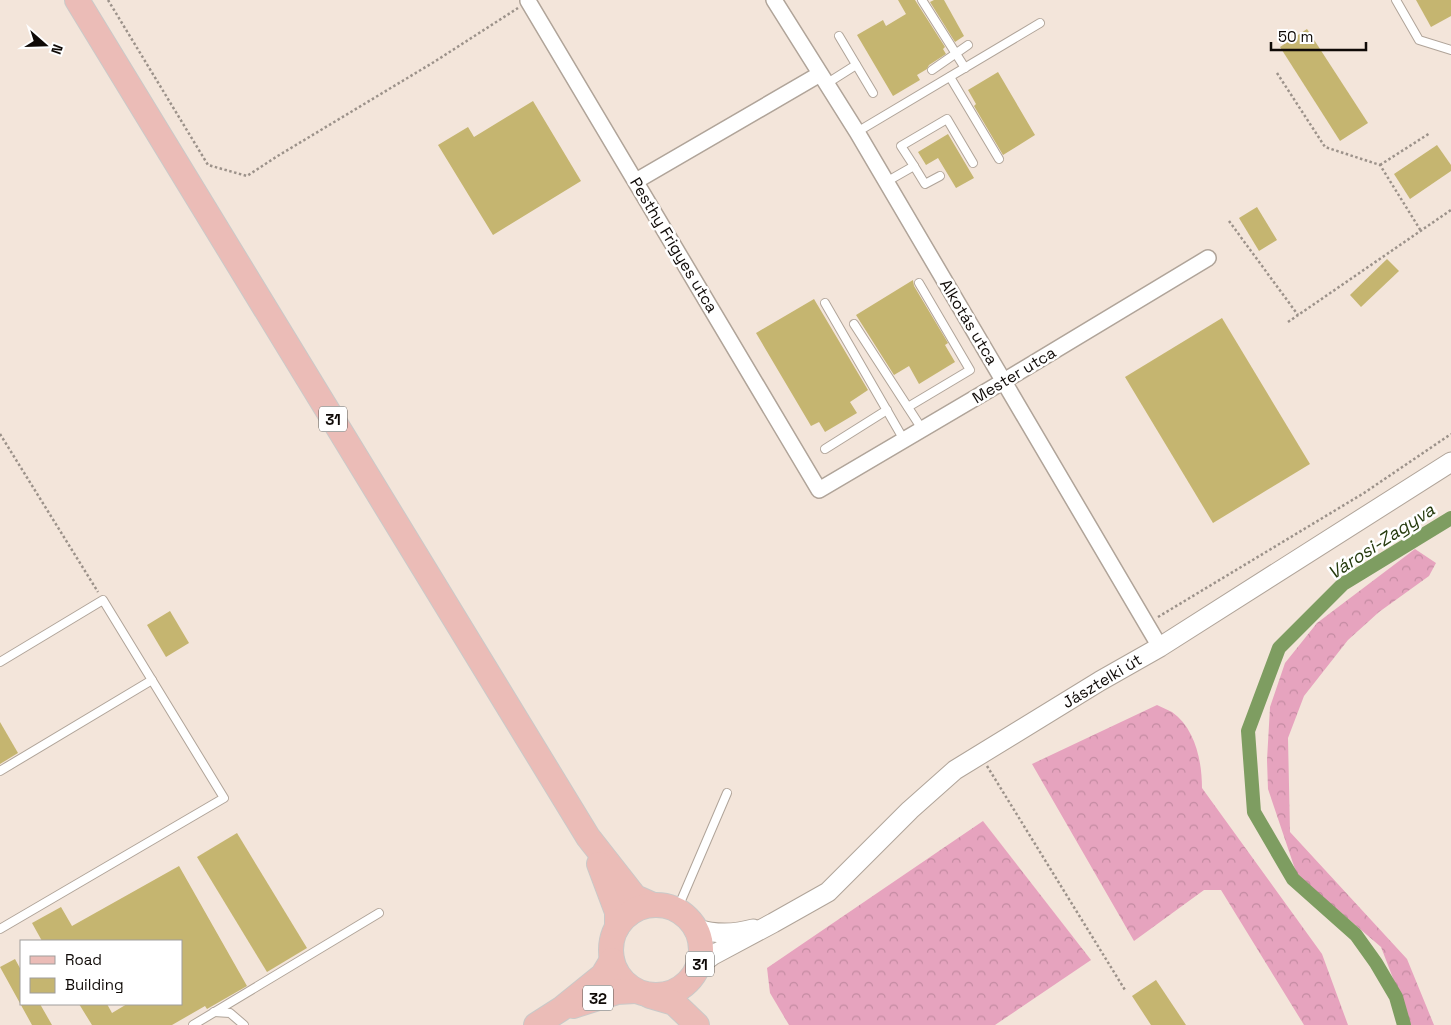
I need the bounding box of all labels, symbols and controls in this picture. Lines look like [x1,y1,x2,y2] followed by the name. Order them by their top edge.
[20,20,70,70] north arrow
[1271,20,1366,52] scale bar
[1278,27,1313,46] text: 50 m
[47,42,67,57] text: N
[625,173,723,317] street label: Pesthy Frigyes utca
[935,275,1003,369] street label: Alkotás utca
[968,342,1060,408] street label: Mester utca
[319,406,347,432] road number: 31
[1323,498,1439,584] water label: Városi-Zagyva
[1058,649,1146,713] street label: Jásztelki út
[20,940,182,1005] legend
[65,950,102,969] text: Road
[686,952,714,976] road number: 31
[65,975,124,994] text: Building
[583,986,613,1010] road number: 32

